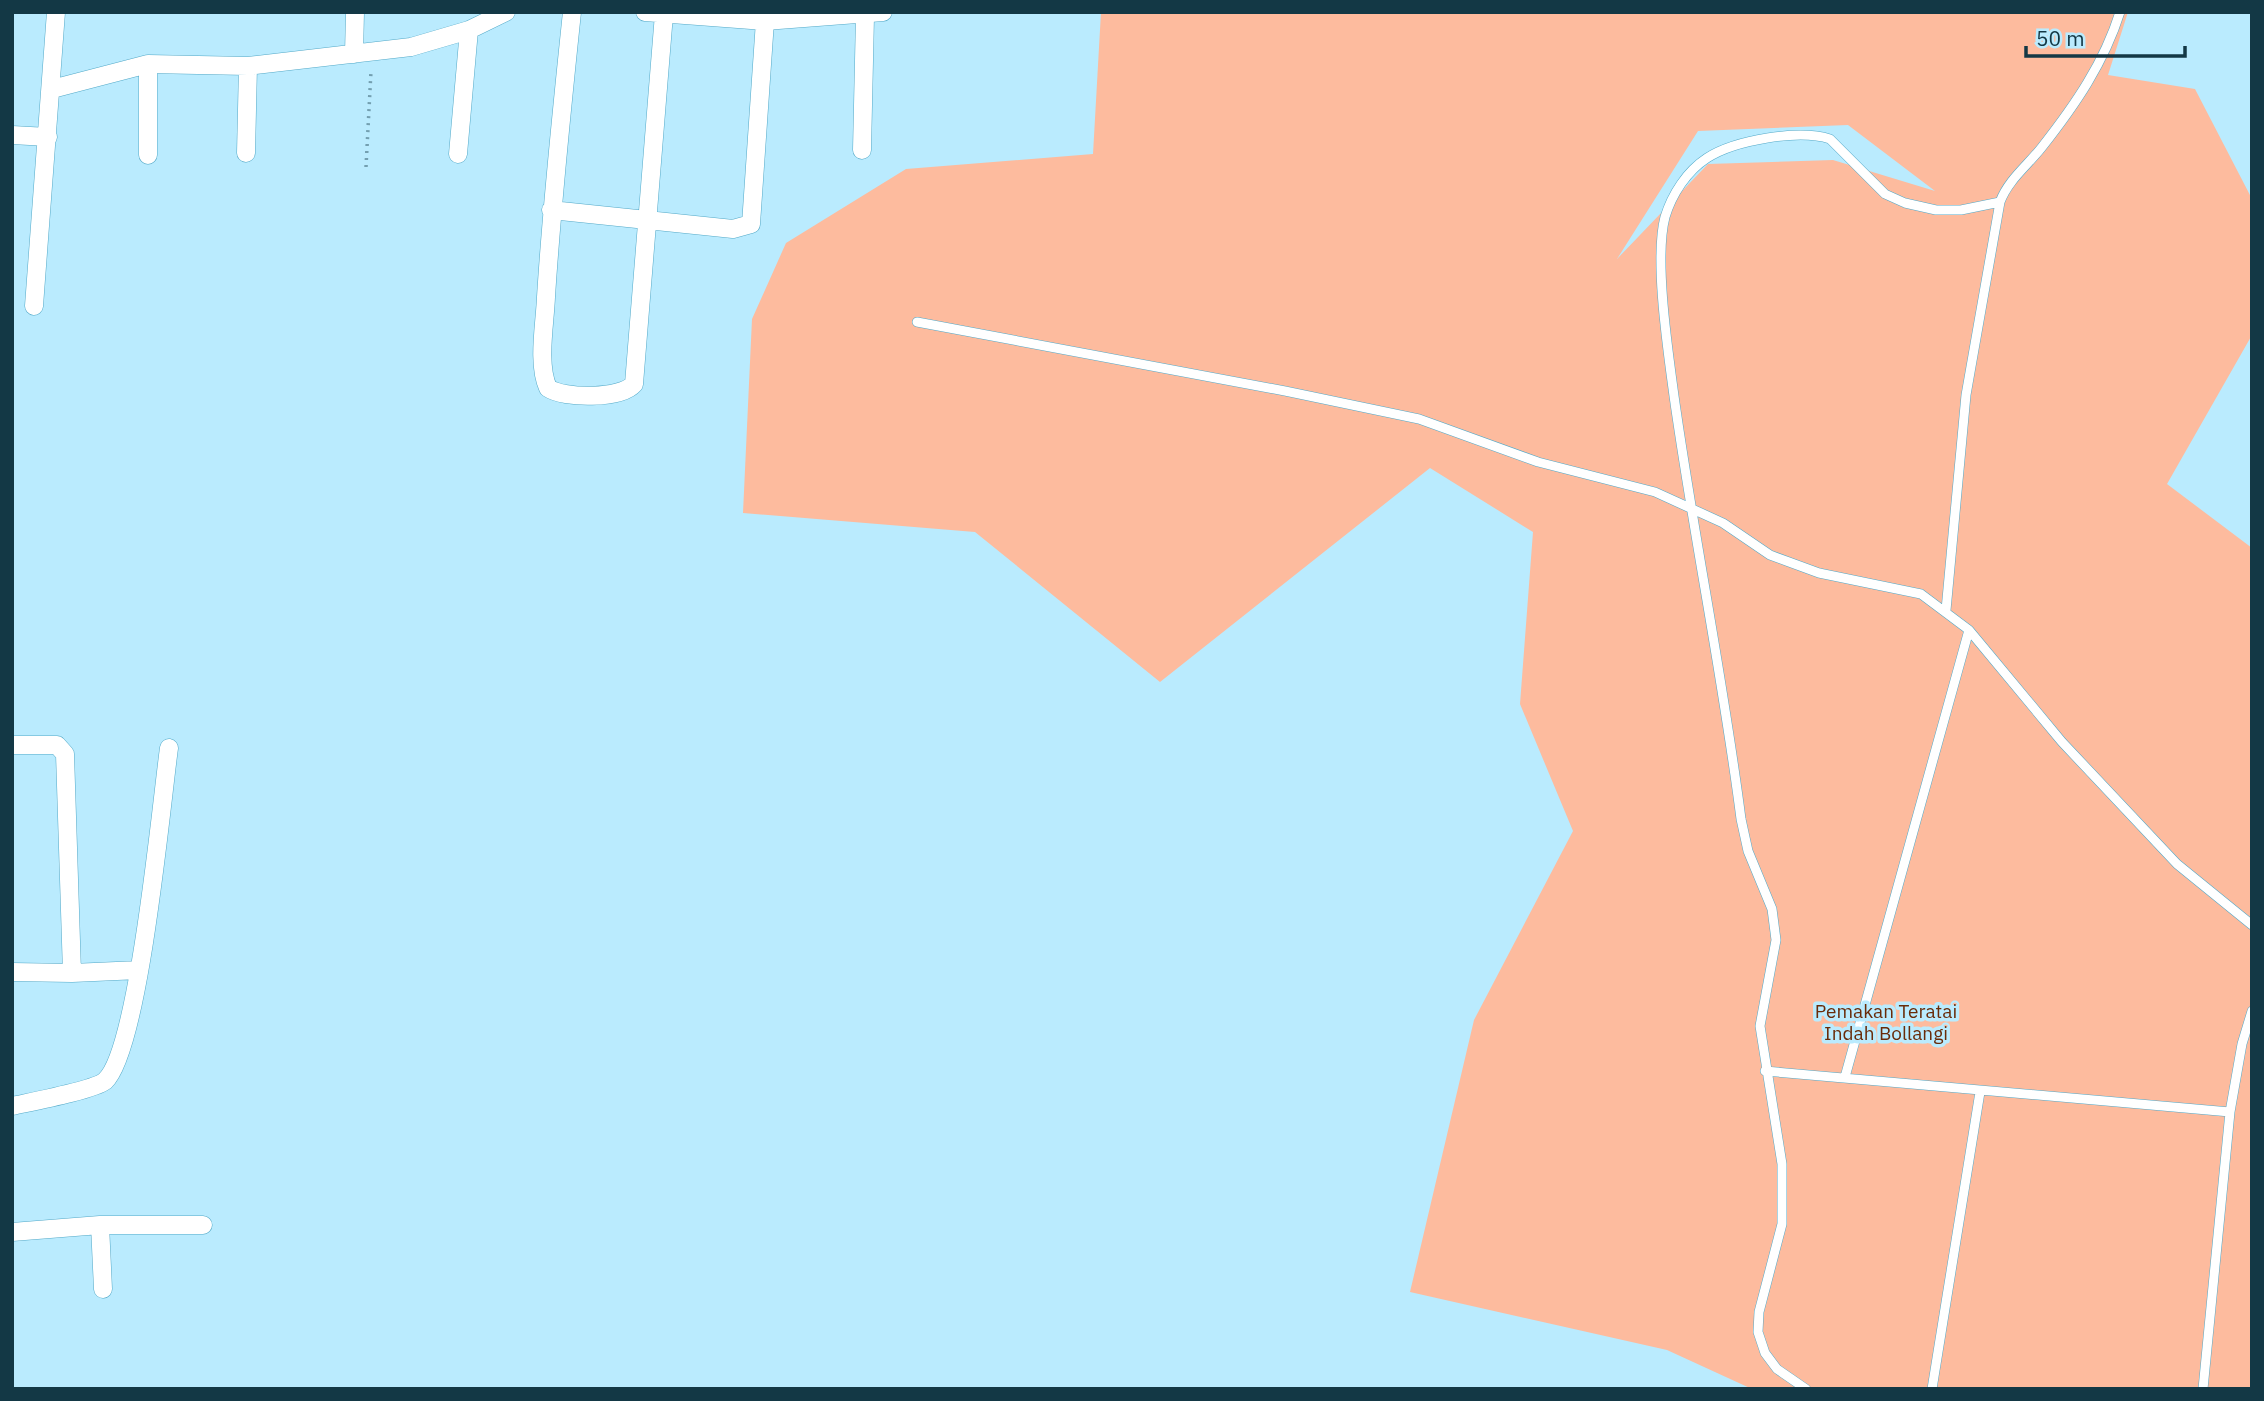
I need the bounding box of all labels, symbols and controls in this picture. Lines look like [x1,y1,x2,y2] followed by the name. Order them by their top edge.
[2026,14,2185,58] scale bar
[2036,24,2085,52] text: 50 m
[1815,999,1957,1045] park label: Pemakan Teratai Indah Bollangi

